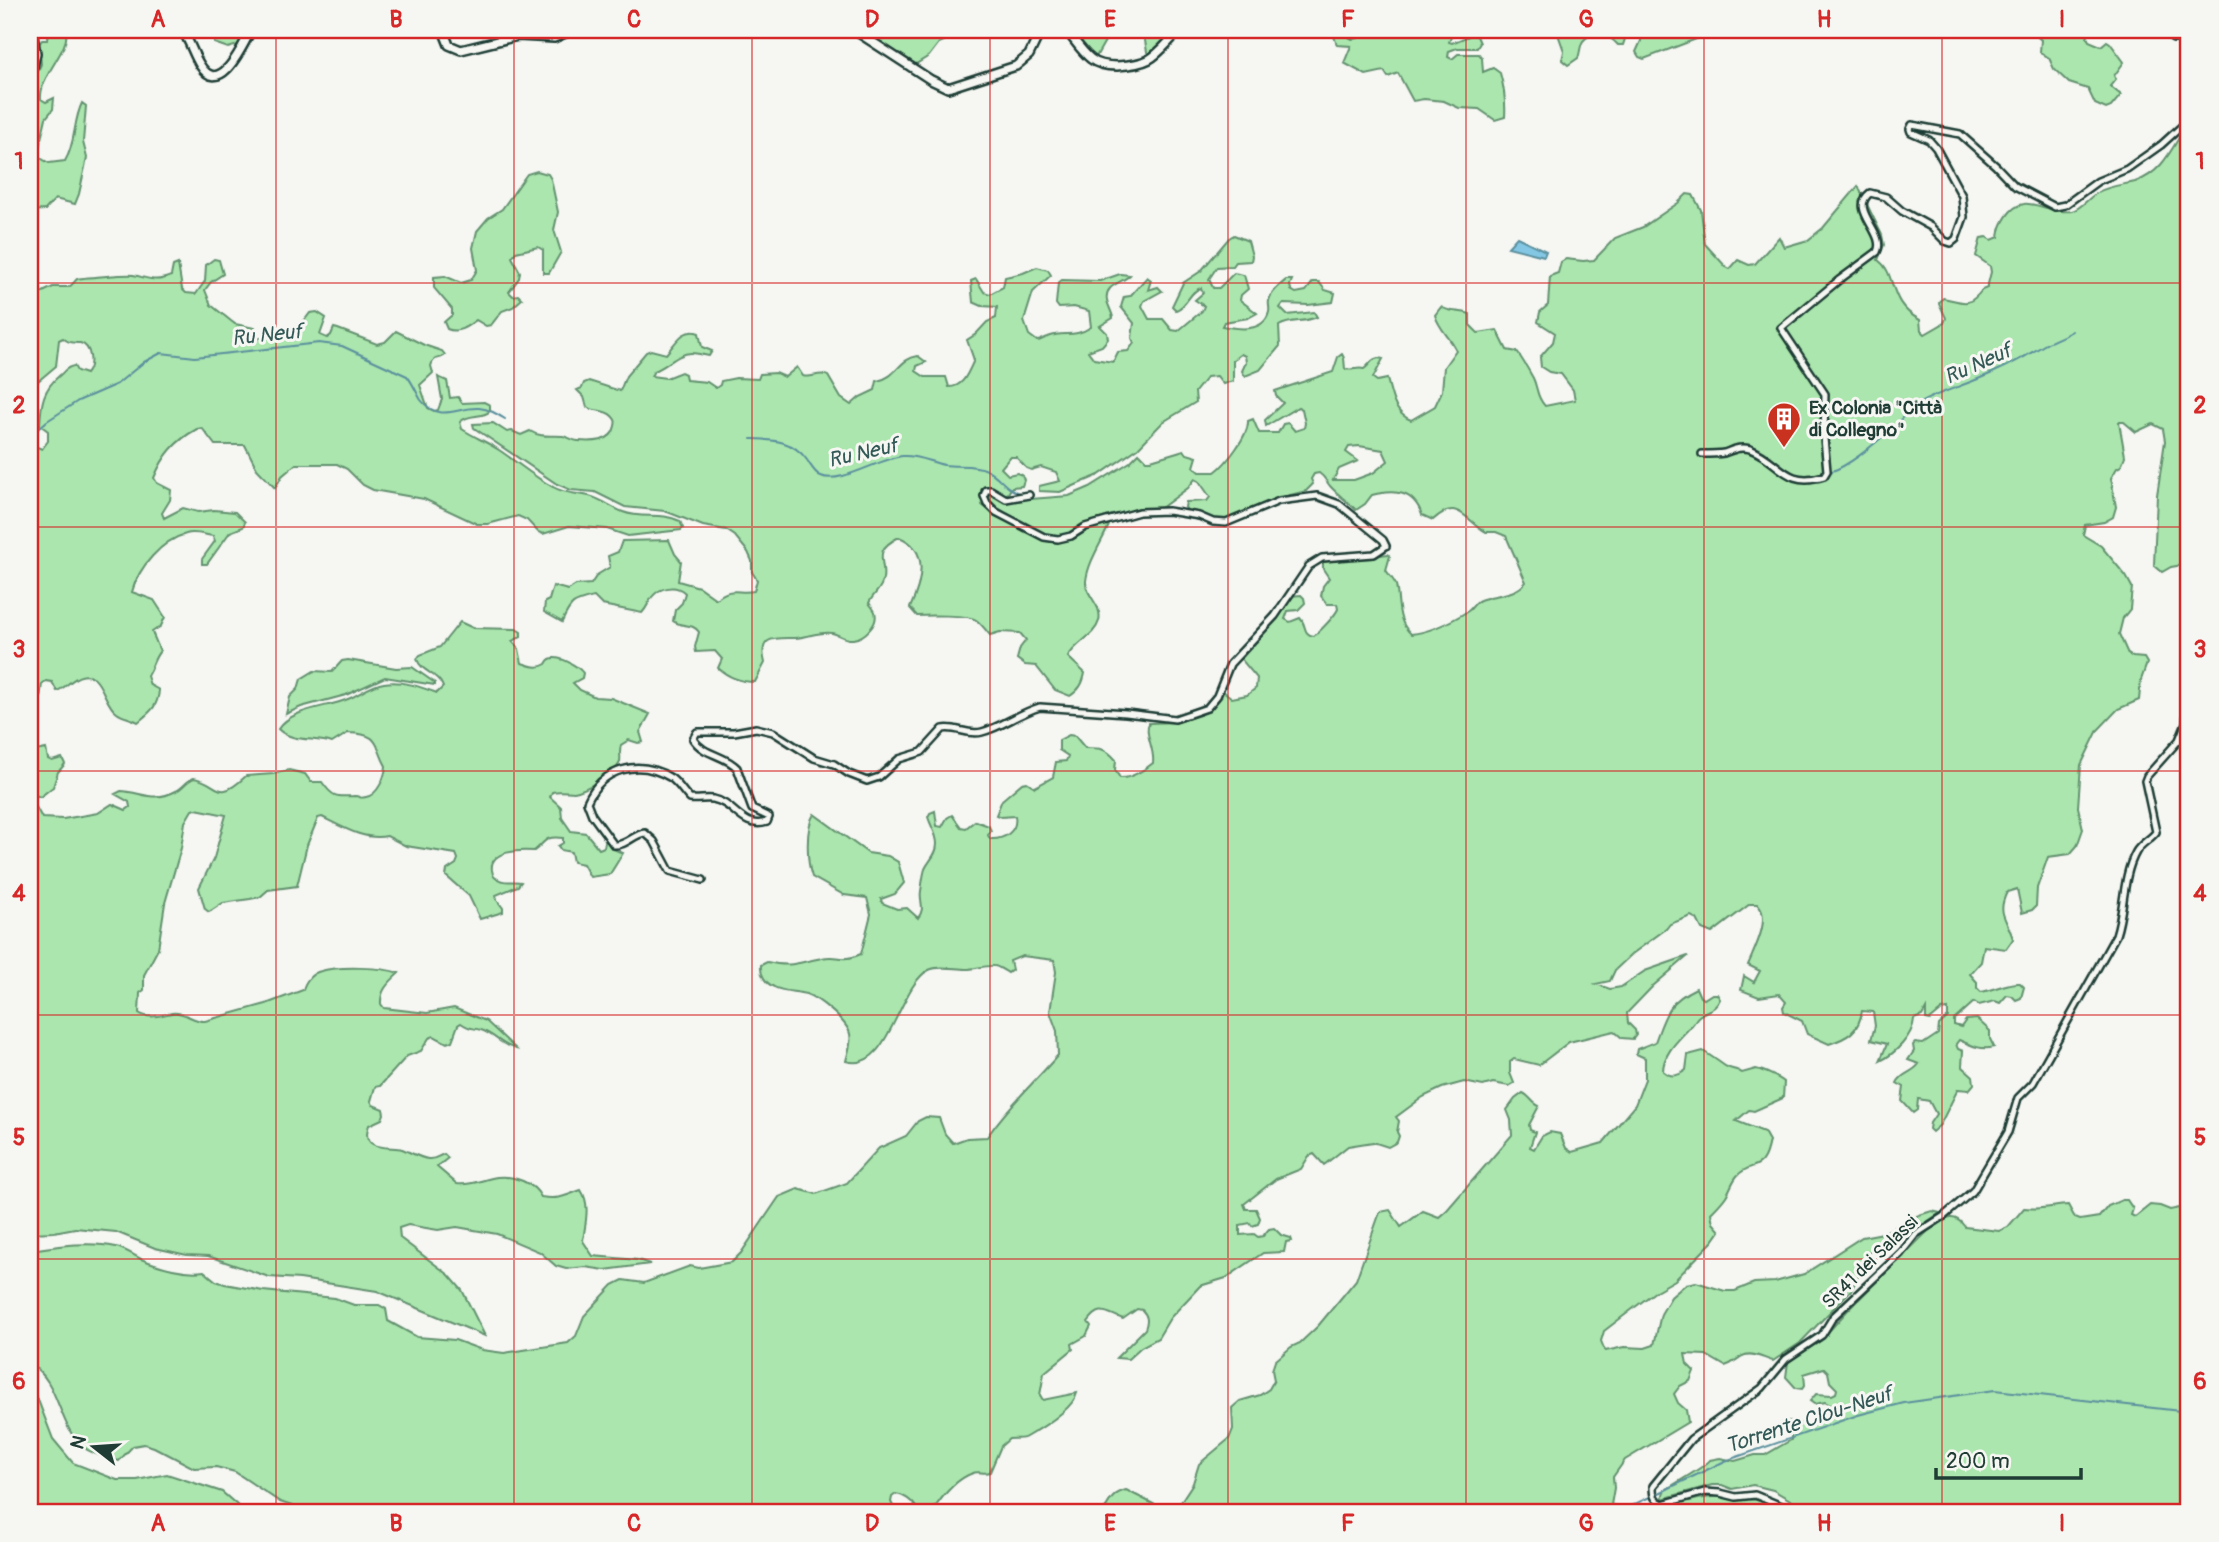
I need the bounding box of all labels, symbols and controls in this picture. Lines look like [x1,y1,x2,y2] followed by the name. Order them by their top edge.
[151,5,166,34] text: A
[389,5,403,34] text: B
[627,5,641,34] text: C
[865,5,879,34] text: D
[1104,5,1116,34] text: E
[1341,5,1355,34] text: F
[1578,5,1594,34] text: G
[1817,5,1831,34] text: H
[2059,5,2065,34] text: I
[15,147,24,176] text: 1
[2196,147,2205,176] text: 1
[230,318,307,352] water label: Ru Neuf
[1940,336,2019,391] water label: Ru Neuf
[13,391,26,420] text: 2
[2194,391,2207,420] text: 2
[1809,396,1942,442] place label: Ex Colonia "Città di Collegno"
[1765,400,1803,449] building icon: Ex Colonia "Città di Collegno"
[825,431,904,474] water label: Ru Neuf
[13,635,25,664] text: 3
[2194,635,2206,664] text: 3
[12,879,26,908] text: 4
[2193,879,2207,908] text: 4
[13,1123,25,1152] text: 5
[2194,1123,2206,1152] text: 5
[1817,1210,1923,1314] street label: SR41 dei Salassi
[12,1367,26,1396] text: 6
[2193,1367,2207,1396] text: 6
[1722,1379,1899,1460] water label: Torrente Clou-Neuf
[60,1412,130,1482] north arrow
[65,1433,92,1452] text: N
[1936,1437,2081,1481] scale bar
[1946,1448,2010,1475] text: 200 m
[151,1509,166,1538] text: A
[389,1509,403,1538] text: B
[627,1509,641,1538] text: C
[865,1509,879,1538] text: D
[1104,1509,1116,1538] text: E
[1341,1509,1355,1538] text: F
[1578,1509,1594,1538] text: G
[1817,1509,1831,1538] text: H
[2059,1509,2065,1538] text: I

